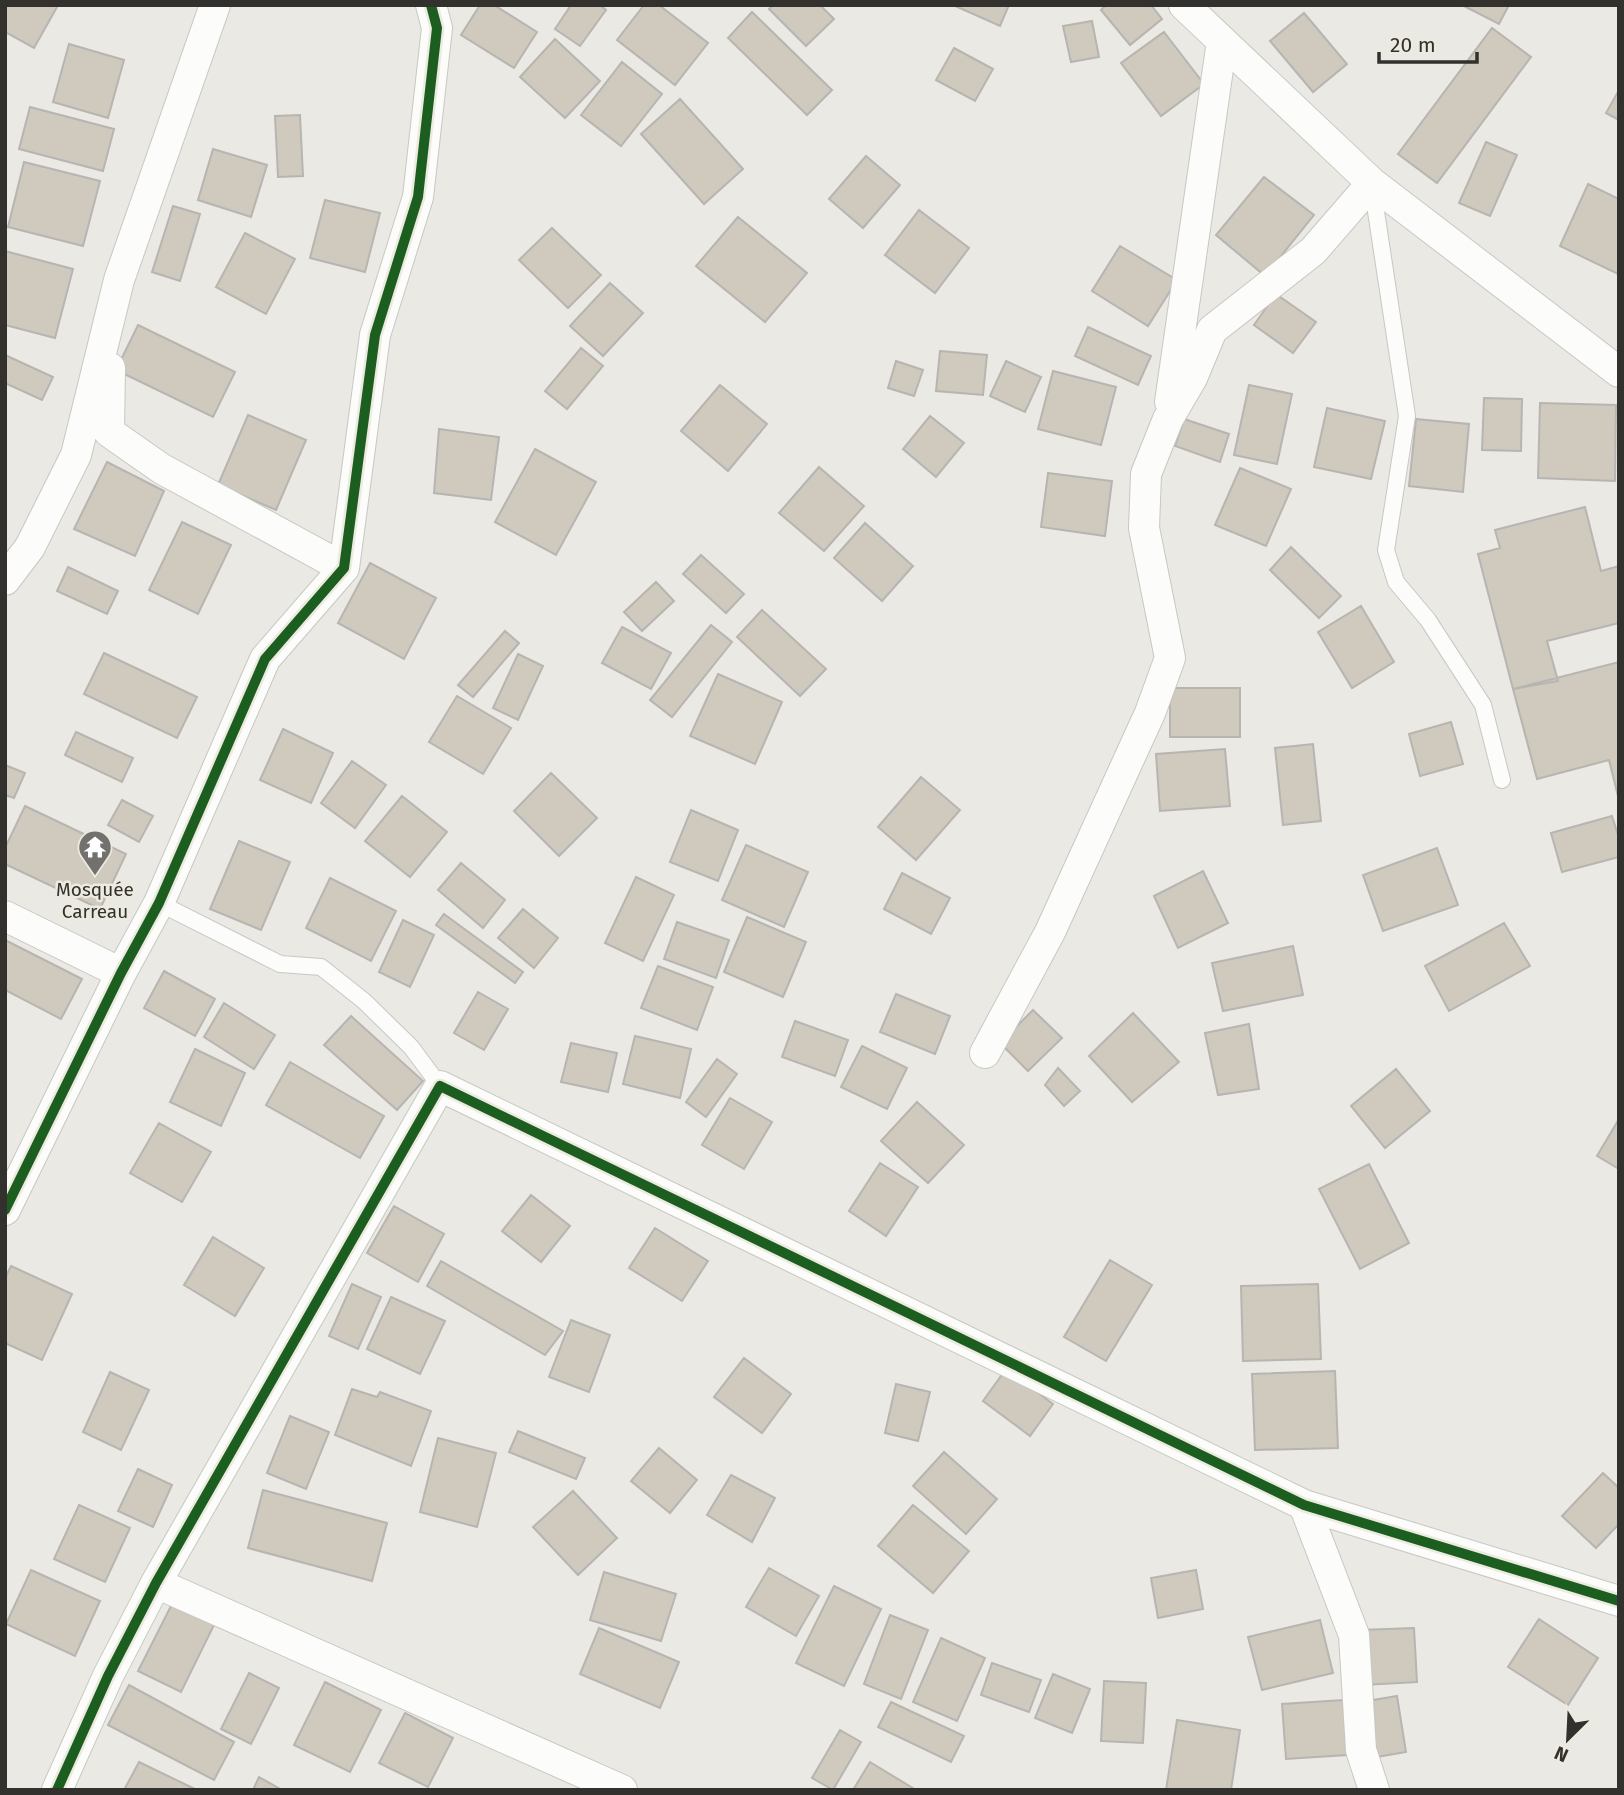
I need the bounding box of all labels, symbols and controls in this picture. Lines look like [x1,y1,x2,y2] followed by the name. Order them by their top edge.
[1379,21,1477,65] scale bar
[1390,32,1436,58] text: 20 m
[76,828,114,877] temple icon: Mosquée Carreau
[56,878,134,923] place label: Mosquée Carreau
[1533,1704,1603,1774] north arrow
[1551,1741,1572,1767] text: N

